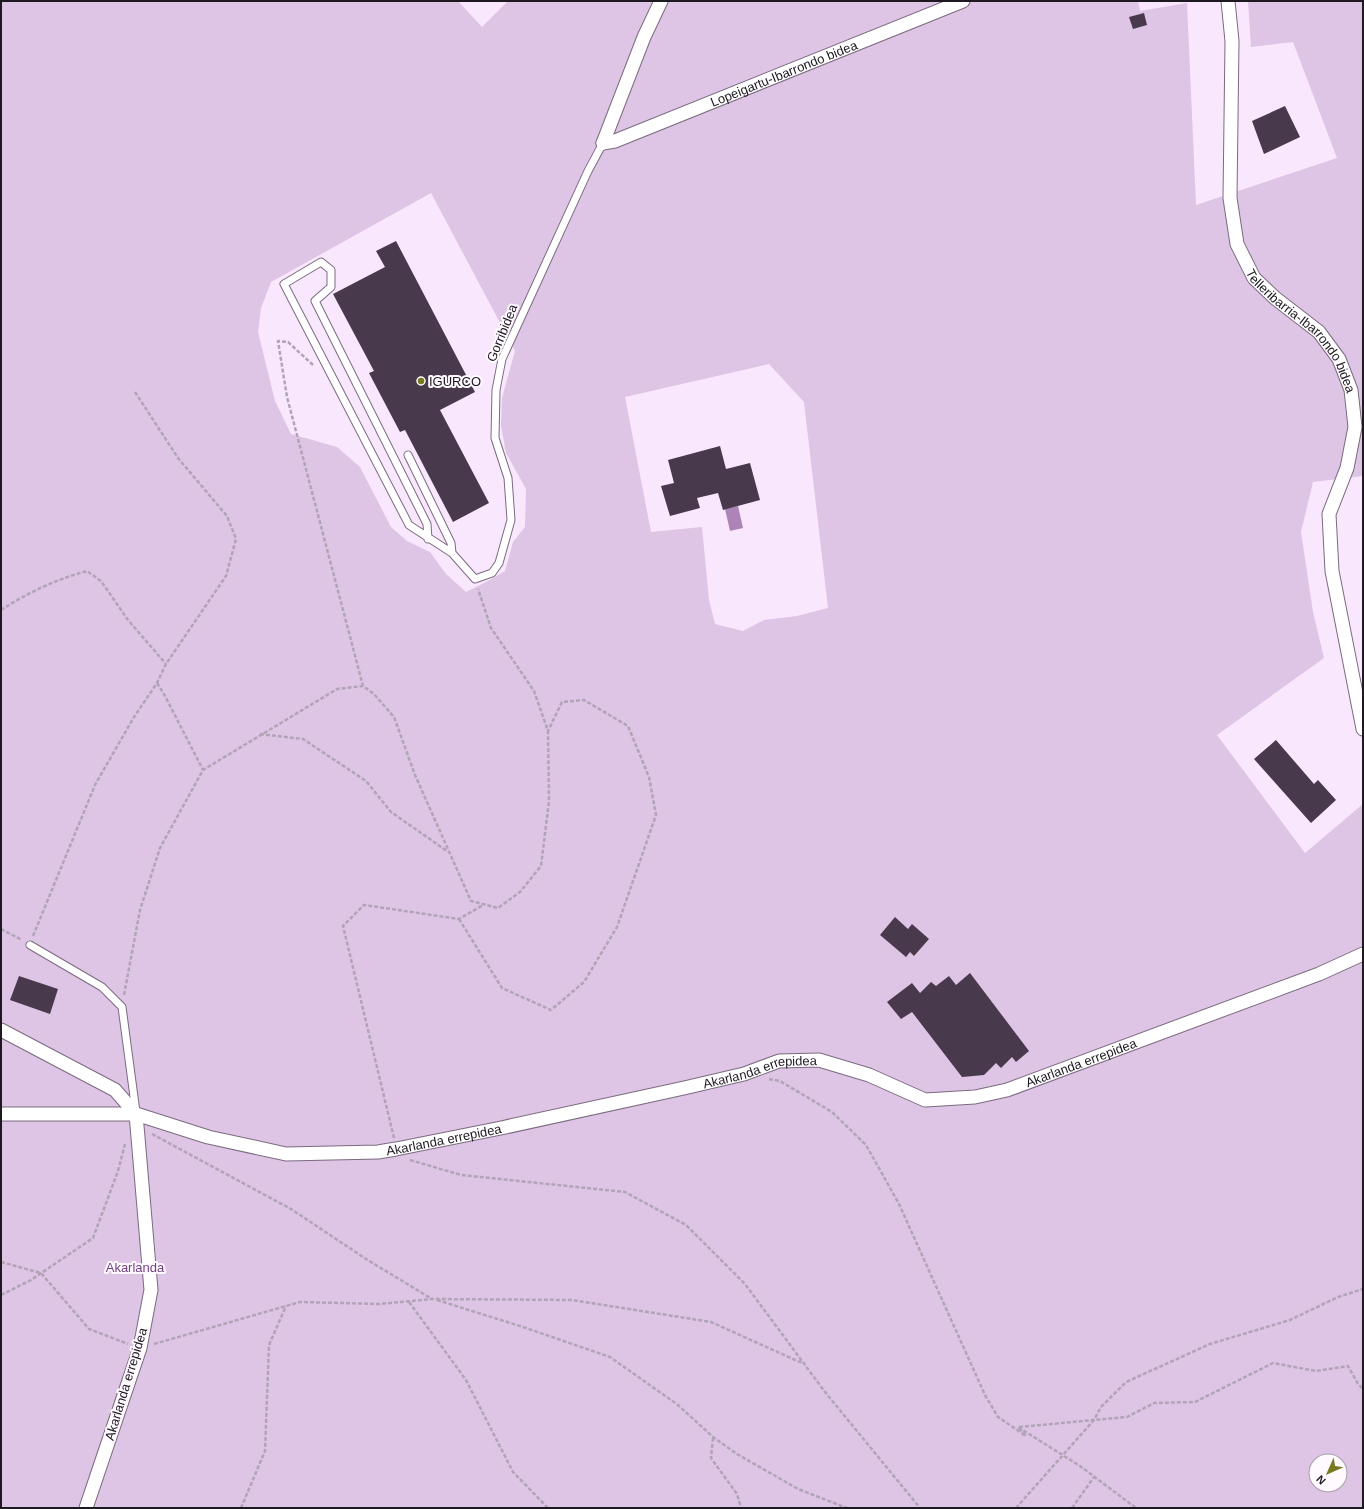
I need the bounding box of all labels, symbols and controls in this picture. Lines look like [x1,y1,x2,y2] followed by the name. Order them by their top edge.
[708,37,860,109] street label: Lopeigartu-Ibarrondo bidea
[1243,266,1359,395] street label: Telleribarria-Ibarrondo bidea
[484,301,521,364] street label: Gorribidea
[429,374,481,389] place label: IGURCO
[416,376,426,386] marker: IGURCO
[1023,1035,1139,1090] street label: Akarlanda errepidea
[701,1053,818,1091] street label: Akarlanda errepidea
[385,1120,503,1158] street label: Akarlanda errepidea
[106,1260,165,1275] park label: Akarlanda
[102,1325,151,1442] street label: Akarlanda errepidea
[1308,1453,1348,1493] north arrow
[1314,1473,1328,1487] text: N

